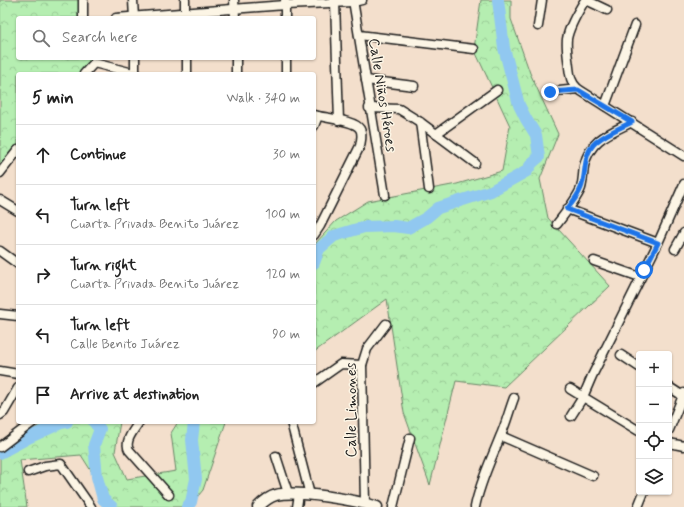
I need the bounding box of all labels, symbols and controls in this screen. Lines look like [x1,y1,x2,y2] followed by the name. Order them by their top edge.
[16,16,316,60] search box
[30,27,52,49] icon: search
[62,28,138,48] text: Search here
[363,37,401,154] street label: Calle Niños Héroes
[541,83,559,101] route end
[32,87,74,109] text: 5 min
[226,90,300,107] text: Walk · 340 m
[32,144,54,166] icon: ahead
[70,145,126,165] text: Continue
[273,146,300,163] text: 30 m
[70,196,130,216] text: Turn left
[32,204,54,226] icon: left
[265,206,300,223] text: 100 m
[70,216,239,233] text: Cuarta Privada Benito Juárez
[70,256,137,276] text: Turn right
[635,261,653,279] route start
[32,264,54,286] icon: right
[266,266,300,283] text: 120 m
[70,276,239,293] text: Cuarta Privada Benito Juárez
[70,316,130,336] text: Turn left
[32,324,54,346] icon: left
[272,326,300,343] text: 90 m
[70,336,180,353] text: Calle Benito Juárez
[636,351,672,495] map controls
[636,351,672,387] button: +
[342,362,362,457] street label: Calle Limones
[32,384,54,406] icon: arrive
[70,385,199,405] text: Arrive at destination
[636,387,672,423] button: −
[636,423,672,459] button: locate
[636,459,672,495] button: layers

